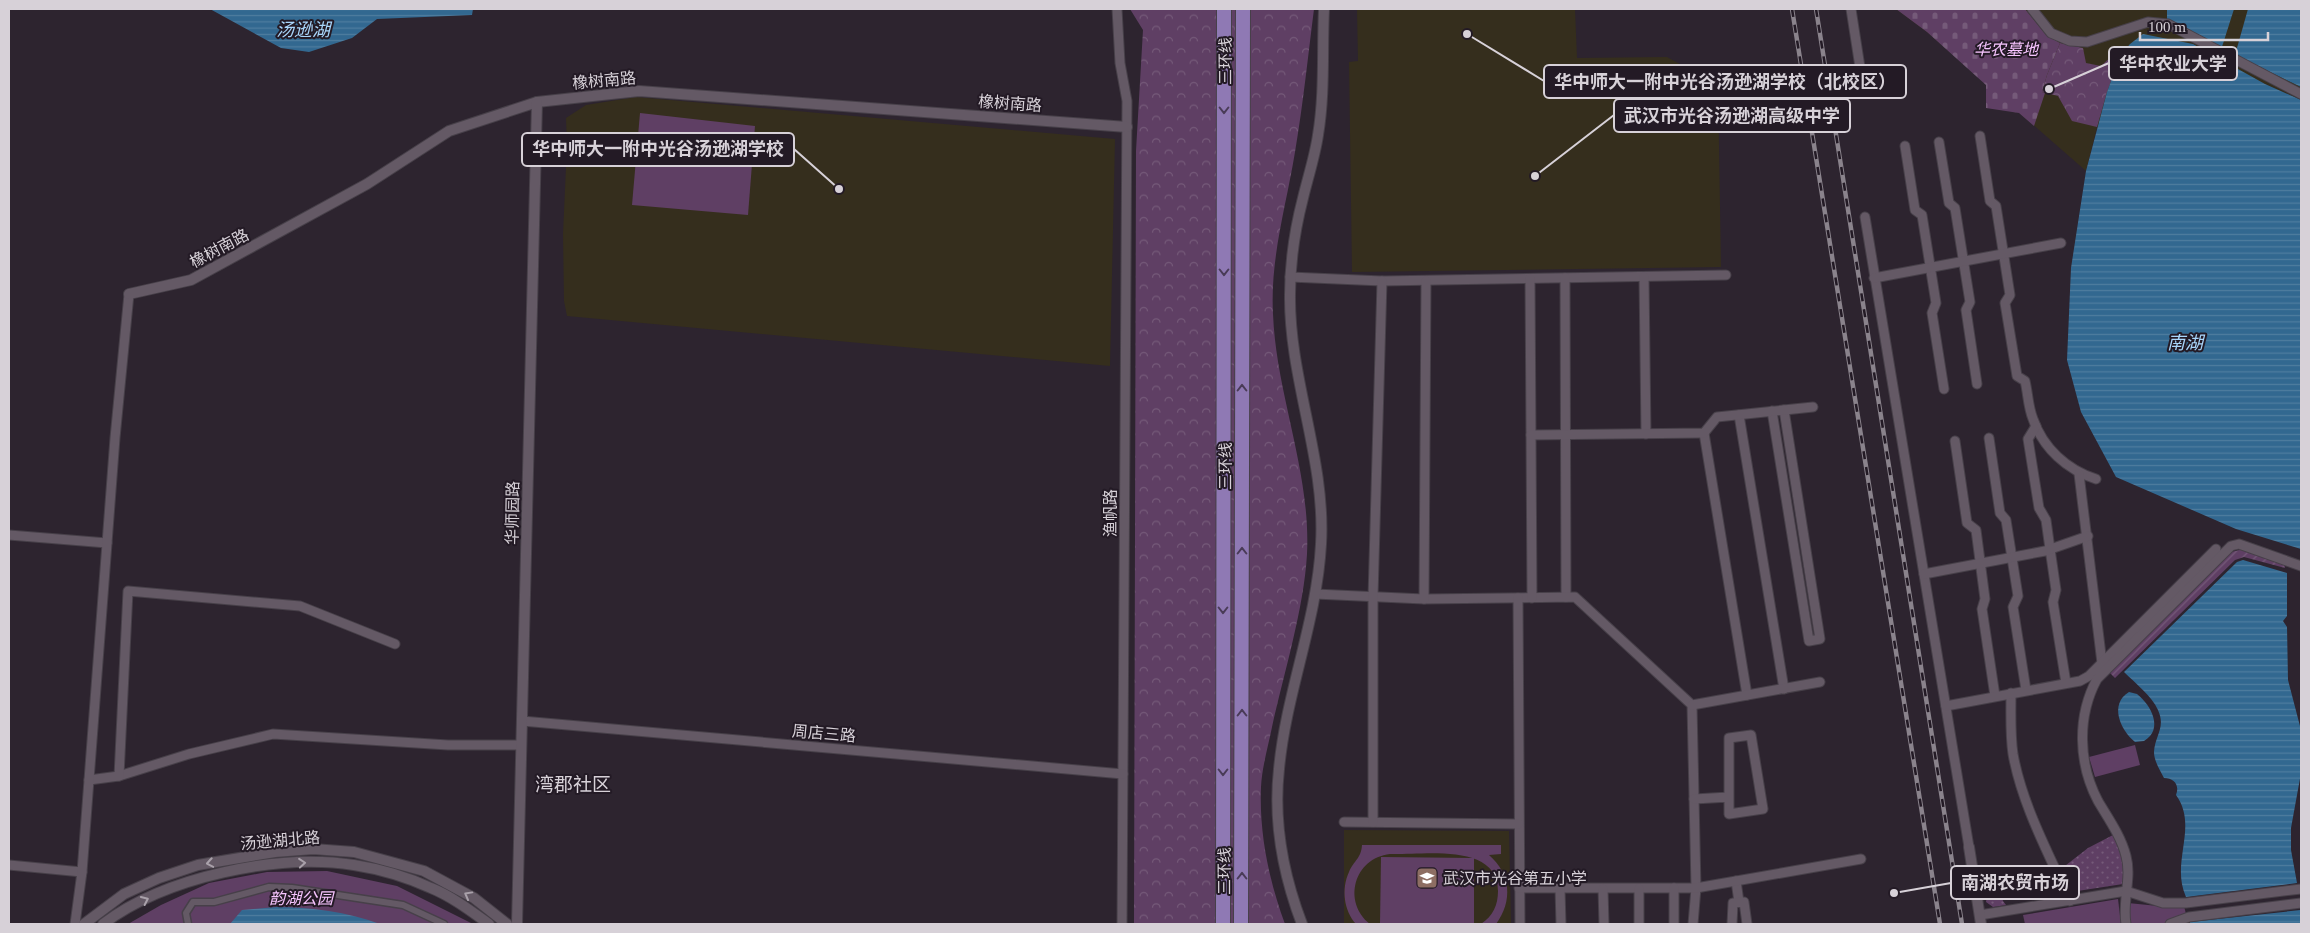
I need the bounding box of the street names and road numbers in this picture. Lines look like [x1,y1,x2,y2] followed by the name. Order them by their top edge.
[1217,37,1234,85] street label: 三环线
[571,69,637,92] street label: 橡树南路
[977,93,1042,114] street label: 橡树南路
[187,226,251,271] street label: 橡树南路
[1217,442,1234,490] street label: 三环线
[503,481,522,545] street label: 华师园路
[1102,489,1119,537] street label: 渔帆路
[791,722,857,745] street label: 周店三路
[239,829,321,852] street label: 汤逊湖北路
[1216,847,1233,895] street label: 三环线

